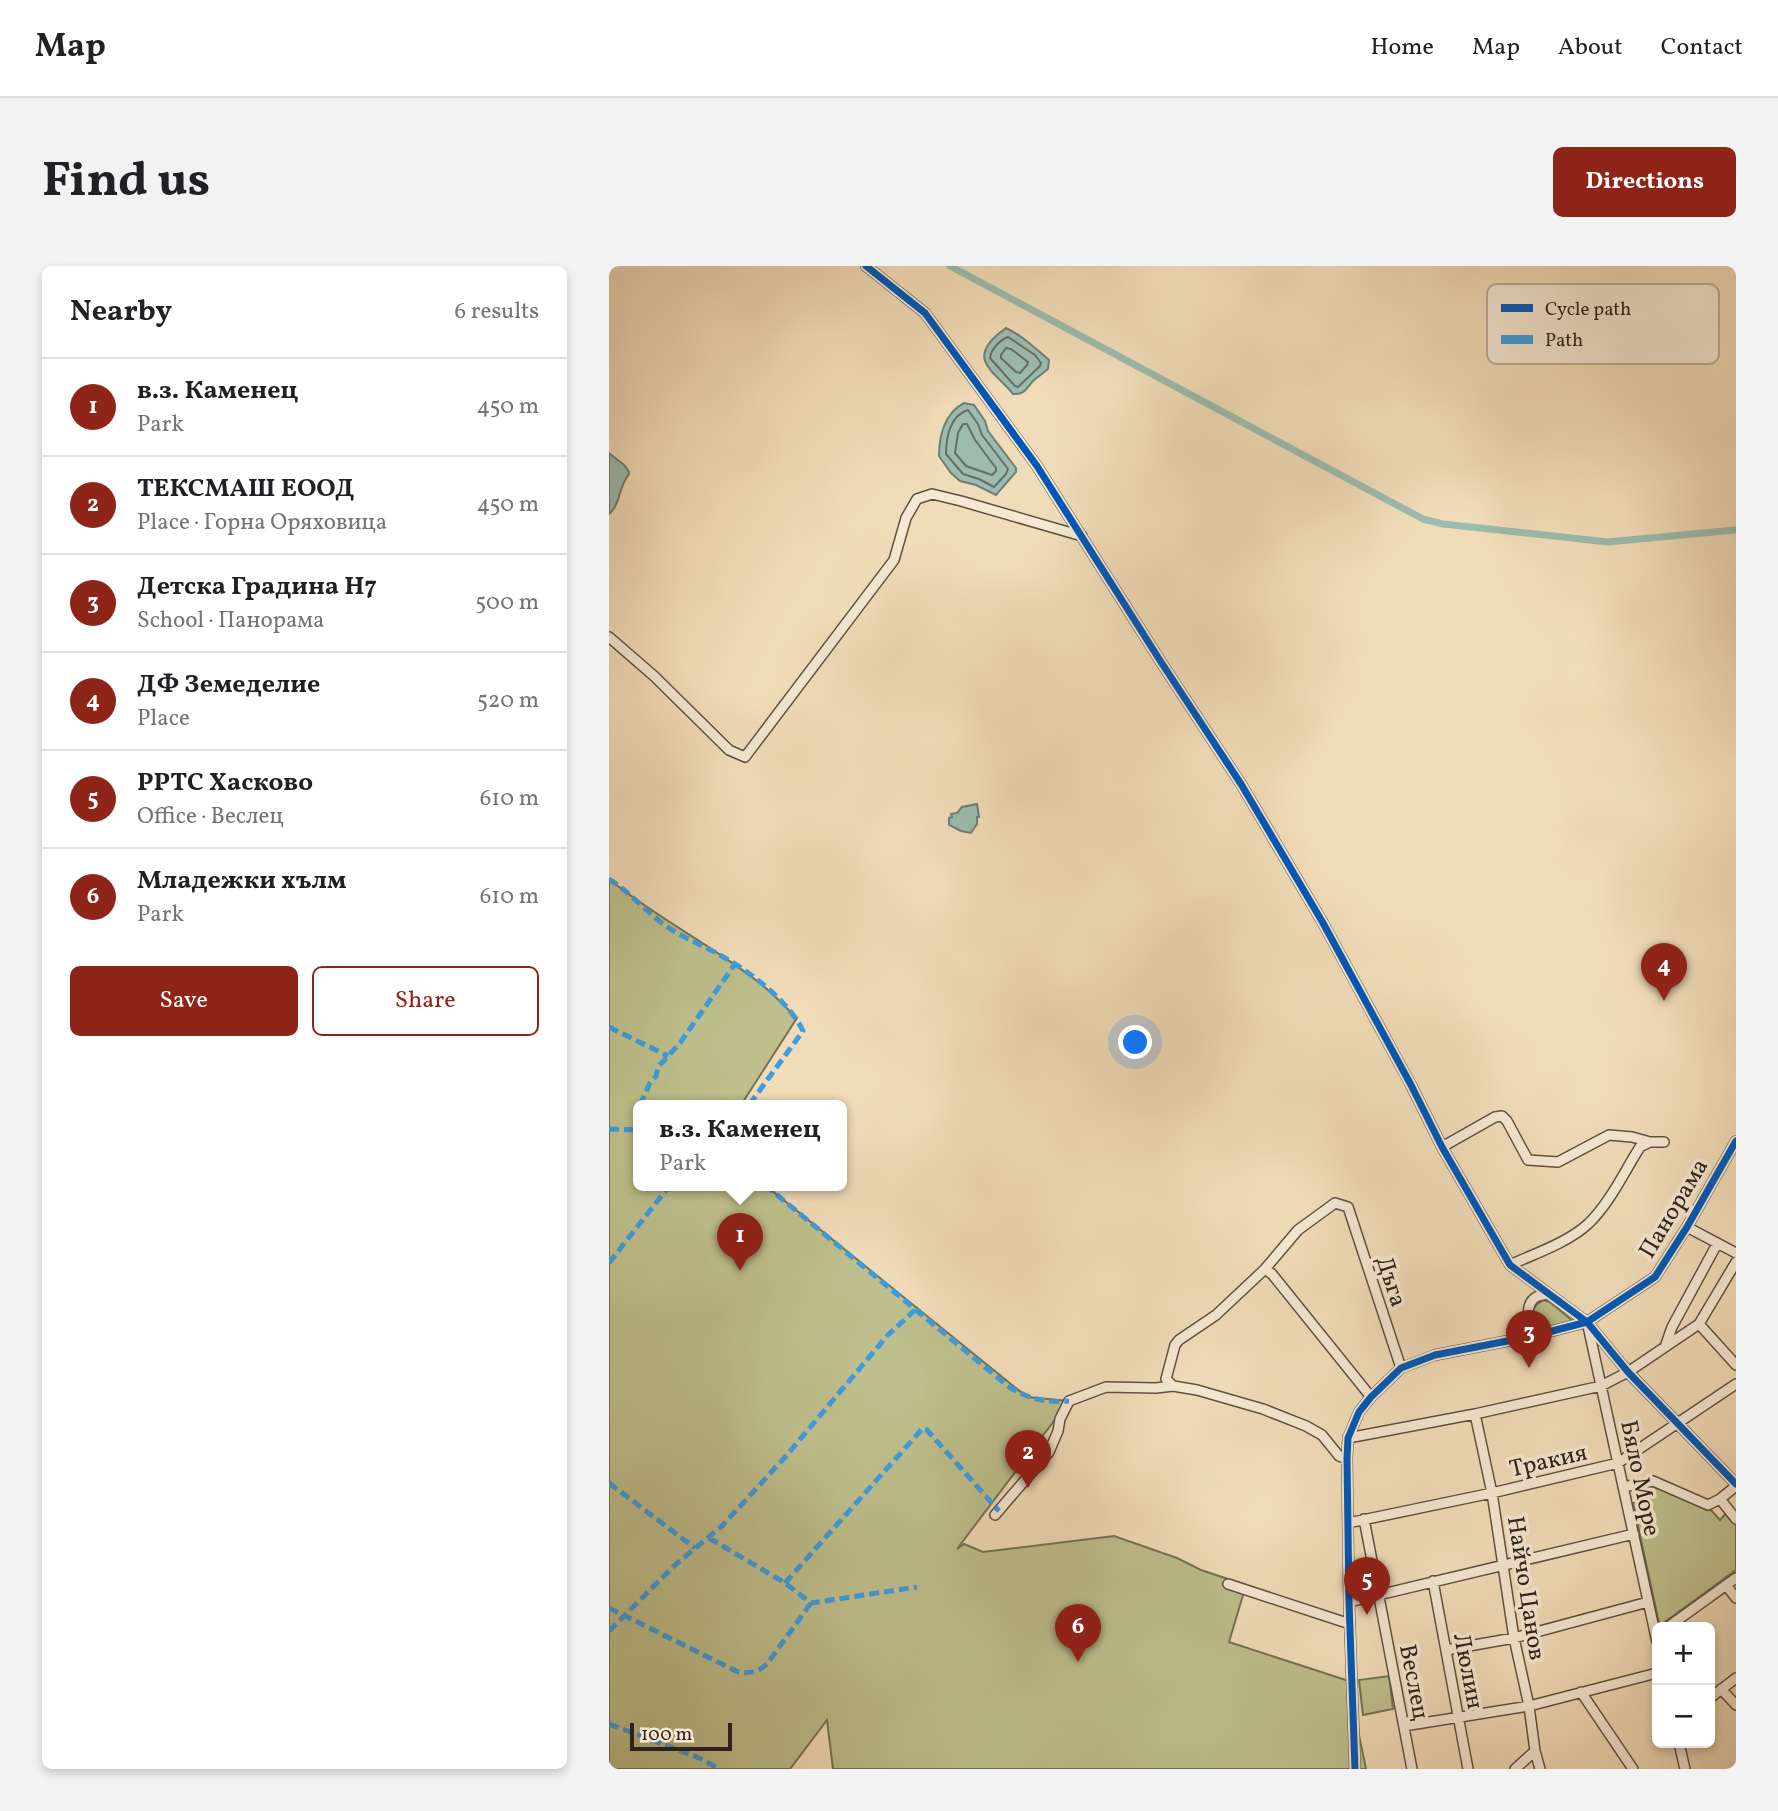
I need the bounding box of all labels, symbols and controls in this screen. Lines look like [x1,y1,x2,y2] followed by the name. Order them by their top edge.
[35,25,106,71] text: Map
[1370,31,1434,65] text: Home
[1472,31,1520,65] text: Map
[1558,31,1623,65] text: About
[1661,31,1743,65] text: Contact
[1553,147,1736,217] button: Directions
[42,148,210,217] text: Find us
[1487,284,1719,364] legend
[70,291,172,333] text: Nearby
[455,296,539,328] text: 6 results
[1545,297,1631,323] text: Cycle path
[1545,328,1583,354] text: Path
[137,373,298,409] text: в.з. Каменец
[88,391,98,423] text: 1
[477,391,539,423] text: 450 m
[137,409,184,441] text: Park
[137,471,355,507] text: ТЕКСМАШ ЕООД
[87,489,99,521] text: 2
[477,489,539,521] text: 450 m
[137,507,387,539] text: Place · Горна Оряховица
[137,569,377,605] text: Детска Градина Н7
[87,587,99,619] text: 3
[475,587,539,619] text: 500 m
[137,605,325,637] text: School · Панорама
[137,667,320,703] text: ДФ Земеделие
[86,685,100,717] text: 4
[477,685,539,717] text: 520 m
[137,703,190,735] text: Place
[137,765,313,801] text: РРТС Хасково
[87,783,99,815] text: 5
[480,783,539,815] text: 610 m
[137,801,284,833] text: Office · Веслец
[137,863,347,899] text: Младежки хълм
[87,881,99,913] text: 6
[480,881,539,913] text: 610 m
[137,899,184,931] text: Park
[1641,943,1687,1001] pin: 4
[70,966,298,1036] button: Save
[312,966,539,1036] button: Share
[1118,1025,1152,1059] your location
[633,1100,847,1191] popup
[659,1112,821,1148] text: в.з. Каменец
[659,1148,706,1180] text: Park
[1631,1153,1718,1265] street label: Панорама
[717,1213,763,1271] pin: 1
[1366,1252,1414,1311] street label: Дъга
[1506,1310,1552,1368] pin: 3
[1610,1417,1668,1540] street label: Бяло Море
[1005,1430,1051,1488] pin: 2
[1506,1437,1591,1487] street label: Тракия
[1497,1514,1553,1663] street label: Найчо Цанов
[1344,1557,1390,1615] pin: 5
[1055,1604,1101,1662] pin: 6
[1652,1622,1715,1748] map controls
[1652,1622,1715,1685] button: +
[1443,1630,1491,1712] street label: Люлин
[1389,1642,1437,1723] street label: Веслец
[1652,1685,1715,1748] button: −
[630,1720,731,1752] scale bar
[641,1722,692,1748] text: 100 m

